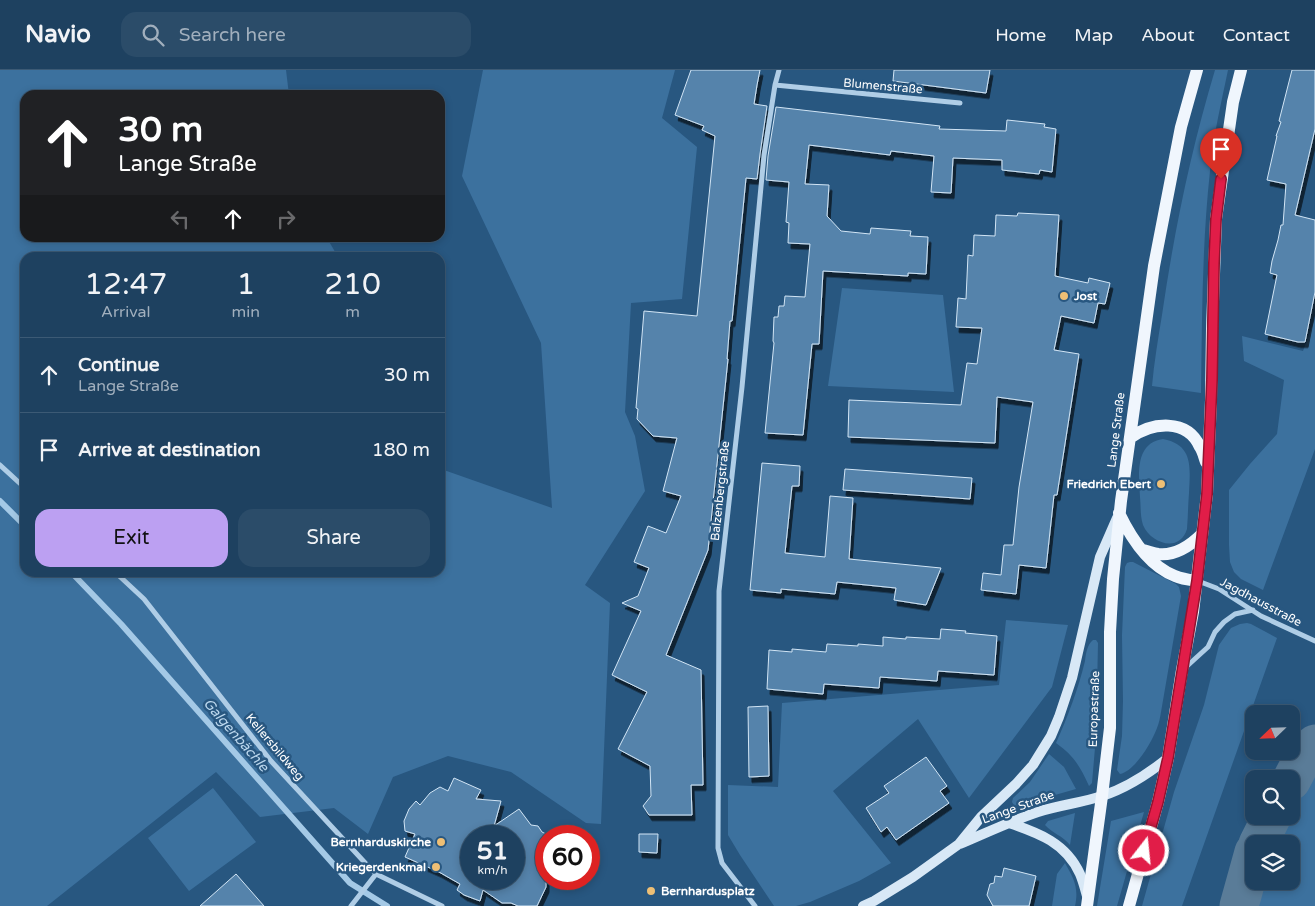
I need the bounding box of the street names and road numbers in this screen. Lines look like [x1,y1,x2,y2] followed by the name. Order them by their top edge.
[843,76,923,96] street label: Blumenstraße
[1104,391,1128,468] street label: Lange Straße
[708,440,732,542] street label: Balzenbergstraße
[1218,575,1304,629] street label: Jagdhausstraße
[1086,670,1102,748] street label: Europastraße
[243,711,307,783] street label: Kellersbildweg
[980,787,1056,827] street label: Lange Straße

